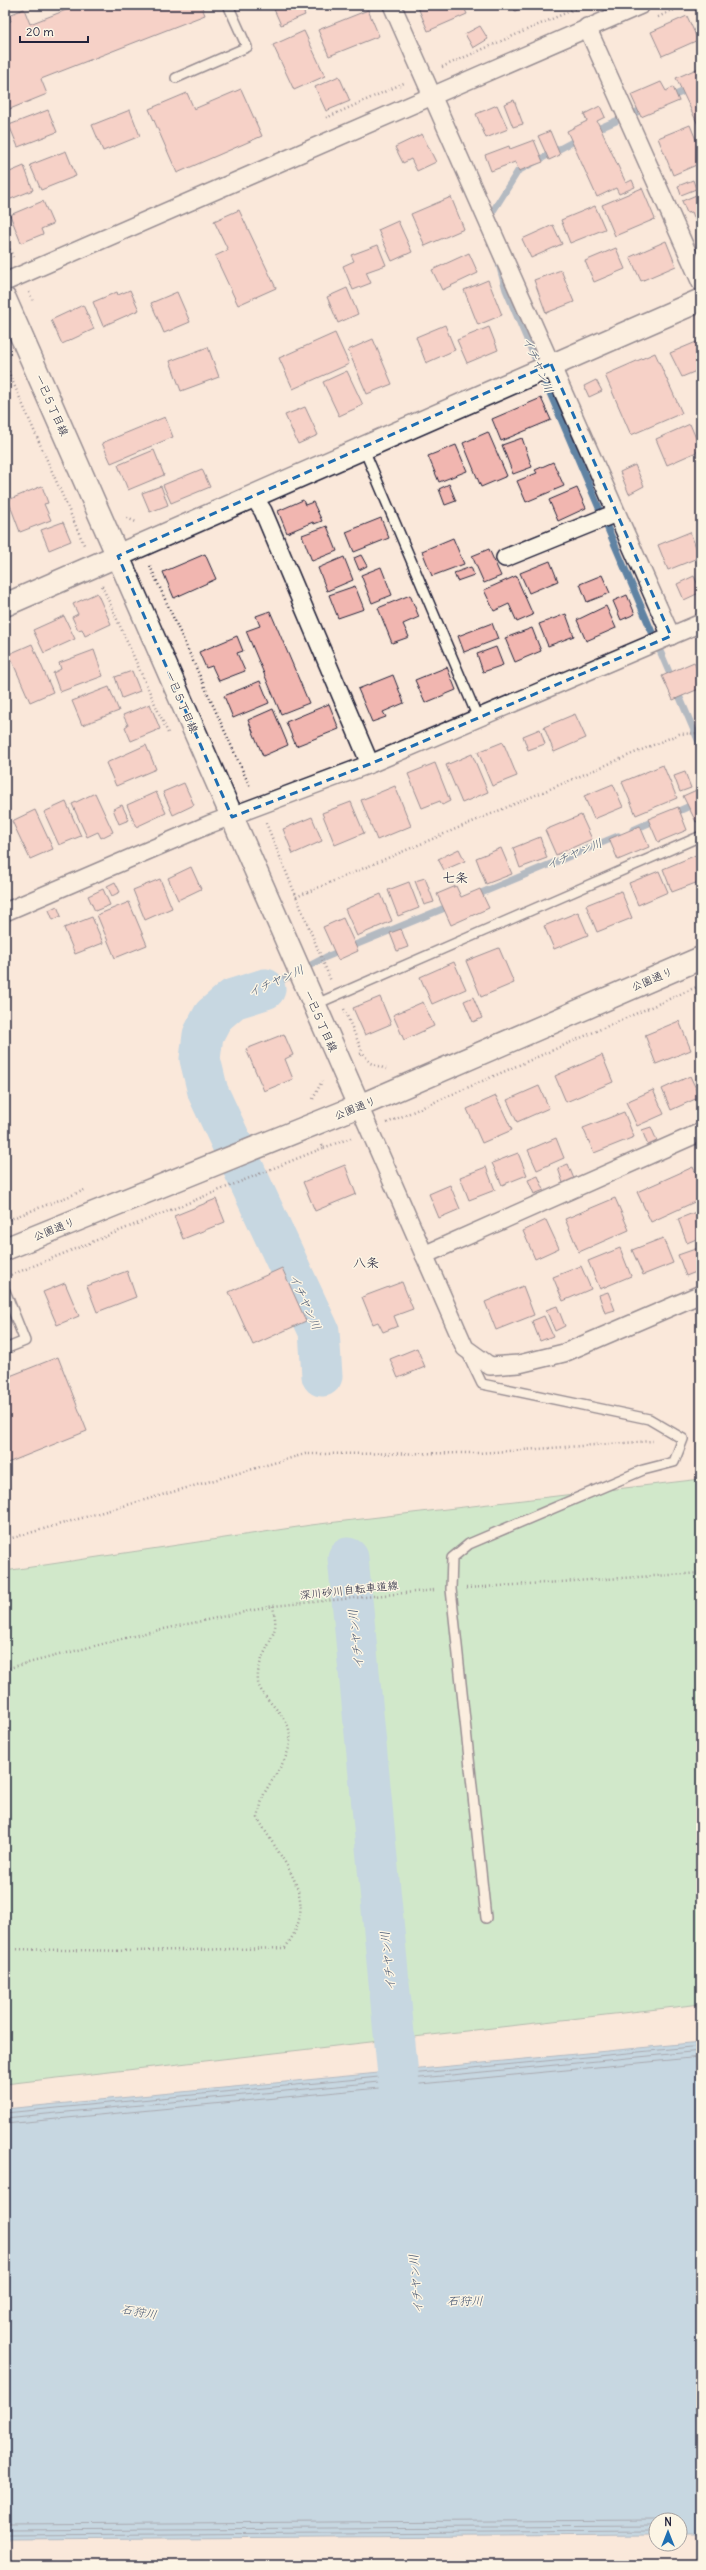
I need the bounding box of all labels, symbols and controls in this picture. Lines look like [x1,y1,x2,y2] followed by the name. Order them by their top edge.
[20,18,88,44] scale bar
[26,24,54,39] text: 20 m
[520,334,557,395] water label: イチヤン川
[32,372,72,438] street label: 一已５丁目線
[163,669,201,735] street label: 一已５丁目線
[543,835,604,872] water label: イチヤン川
[442,869,468,886] district label: 七条
[245,961,306,1000] water label: イチヤン川
[629,964,675,994] street label: 公園通り
[301,988,341,1054] street label: 一已５丁目線
[332,1093,378,1123] street label: 公園通り
[31,1214,77,1244] street label: 公園通り
[353,1254,379,1271] district label: 八条
[286,1271,325,1332] water label: イチヤン川
[299,1578,399,1602] street label: 深川砂川自転車道線
[345,1608,366,1670] water label: イチヤン川
[377,1930,398,1992] water label: イチヤン川
[405,2253,426,2315] water label: イチヤン川
[447,2293,483,2308] water label: 石狩川
[120,2301,158,2322] water label: 石狩川
[648,2512,688,2552] north arrow
[664,2515,672,2529] text: N

